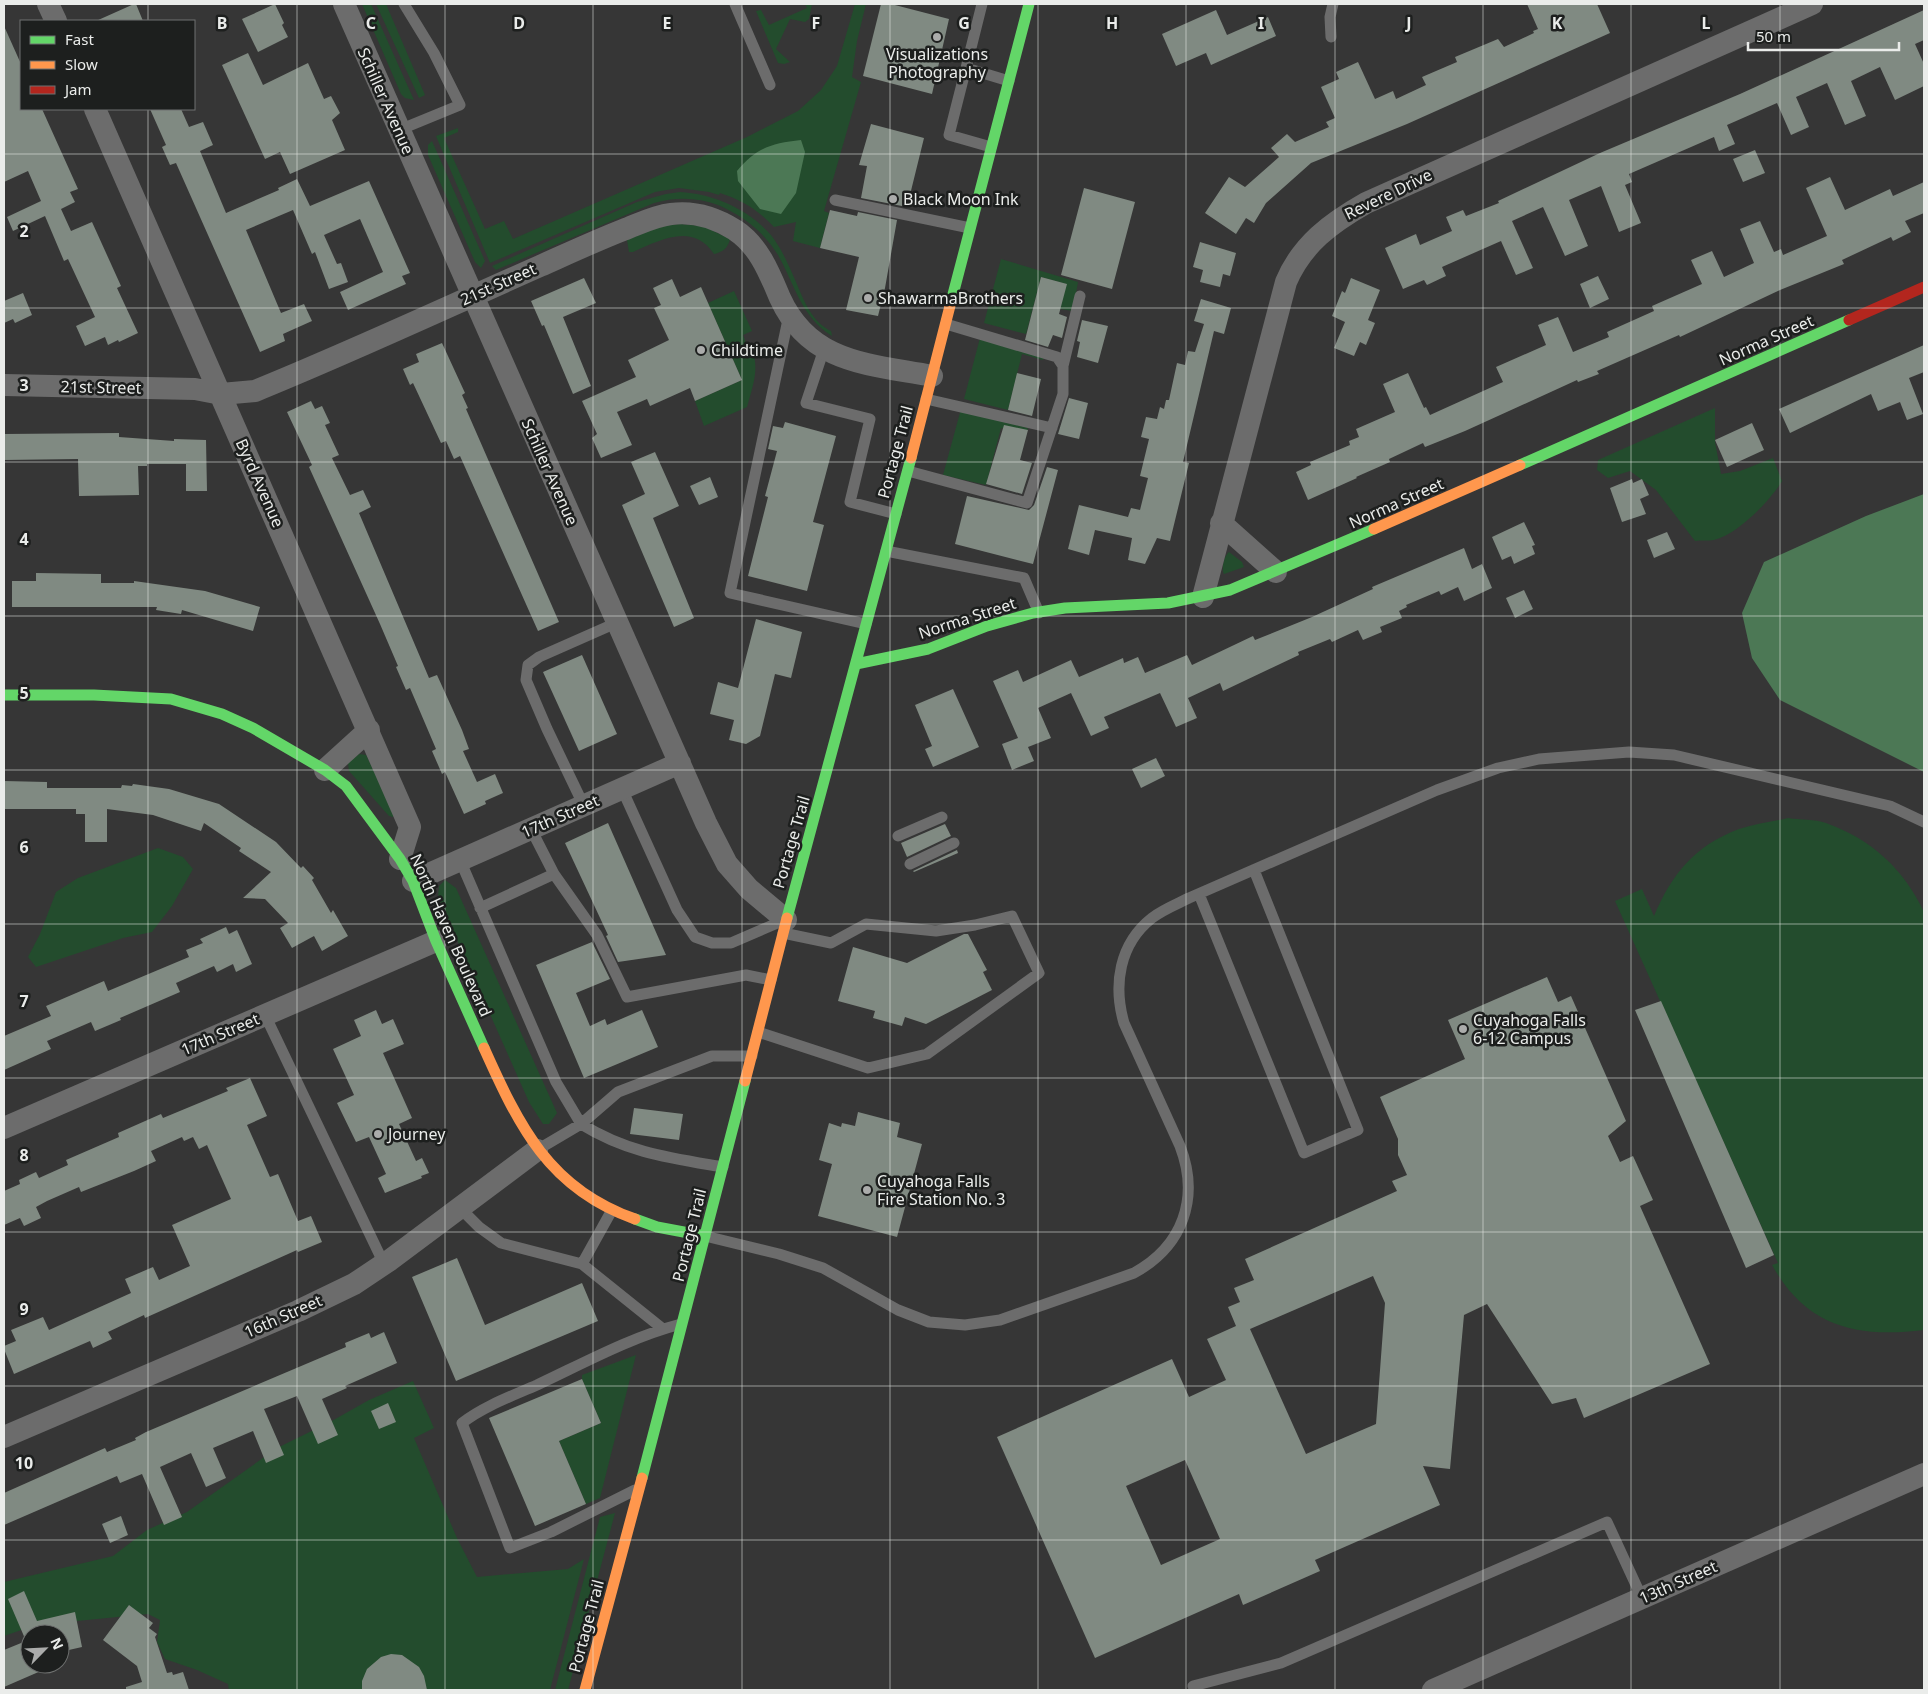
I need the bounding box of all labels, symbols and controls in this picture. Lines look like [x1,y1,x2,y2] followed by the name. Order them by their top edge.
[217,12,227,34] text: B
[366,12,376,34] text: C
[513,12,525,34] text: D
[663,12,672,34] text: E
[812,12,820,34] text: F
[958,12,970,34] text: G
[1106,12,1118,34] text: H
[1258,12,1264,34] text: I
[1404,12,1412,34] text: J
[1552,12,1563,34] text: K
[1702,12,1711,34] text: L
[20,20,195,110] legend
[1748,20,1899,52] scale bar
[1756,26,1791,46] text: 50 m
[65,29,94,49] text: Fast
[931,31,943,43] marker: Visualizations Photography
[886,43,988,83] place label: Visualizations Photography
[353,44,419,158] street label: Schiller Avenue
[65,54,98,74] text: Slow
[63,79,92,99] text: Jam
[1341,163,1435,225] street label: Revere Drive
[903,188,1019,210] place label: Black Moon Ink
[887,193,899,205] marker: Black Moon Ink
[19,220,29,242] text: 2
[457,257,539,310] street label: 21st Street
[878,287,1023,309] place label: ShawarmaBrothers
[862,292,874,304] marker: ShawarmaBrothers
[1715,309,1817,371] street label: Norma Street
[711,339,783,361] place label: Childtime
[695,344,707,356] marker: Childtime
[19,374,29,396] text: 3
[61,375,142,399] street label: 21st Street
[872,403,918,501] street label: Portage Trail
[517,415,583,529] street label: Schiller Avenue
[231,435,289,531] street label: Byrd Avenue
[1345,472,1447,534] street label: Norma Street
[19,528,29,550] text: 4
[915,592,1019,644] street label: Norma Street
[19,682,29,704] text: 5
[518,789,602,843] street label: 17th Street
[767,793,815,891] street label: Portage Trail
[19,836,29,858] text: 6
[405,850,497,1020] street label: North Haven Boulevard
[19,990,29,1012] text: 7
[178,1008,263,1060] street label: 17th Street
[1473,1009,1586,1049] place label: Cuyahoga Falls 6-12 Campus
[1457,1023,1469,1035] marker: Cuyahoga Falls 6-12 Campus
[386,1123,446,1145] place label: Journey
[372,1128,384,1140] marker: Journey
[19,1144,29,1166] text: 8
[877,1170,1006,1210] place label: Cuyahoga Falls Fire Station No. 3
[861,1184,873,1196] marker: Cuyahoga Falls Fire Station No. 3
[667,1186,711,1284] street label: Portage Trail
[241,1289,325,1343] street label: 16th Street
[19,1298,29,1320] text: 9
[15,1452,33,1474] text: 10
[1636,1555,1720,1609] street label: 13th Street
[563,1577,609,1675] street label: Portage Trail
[20,1624,70,1674] north arrow
[46,1634,68,1653] text: N

